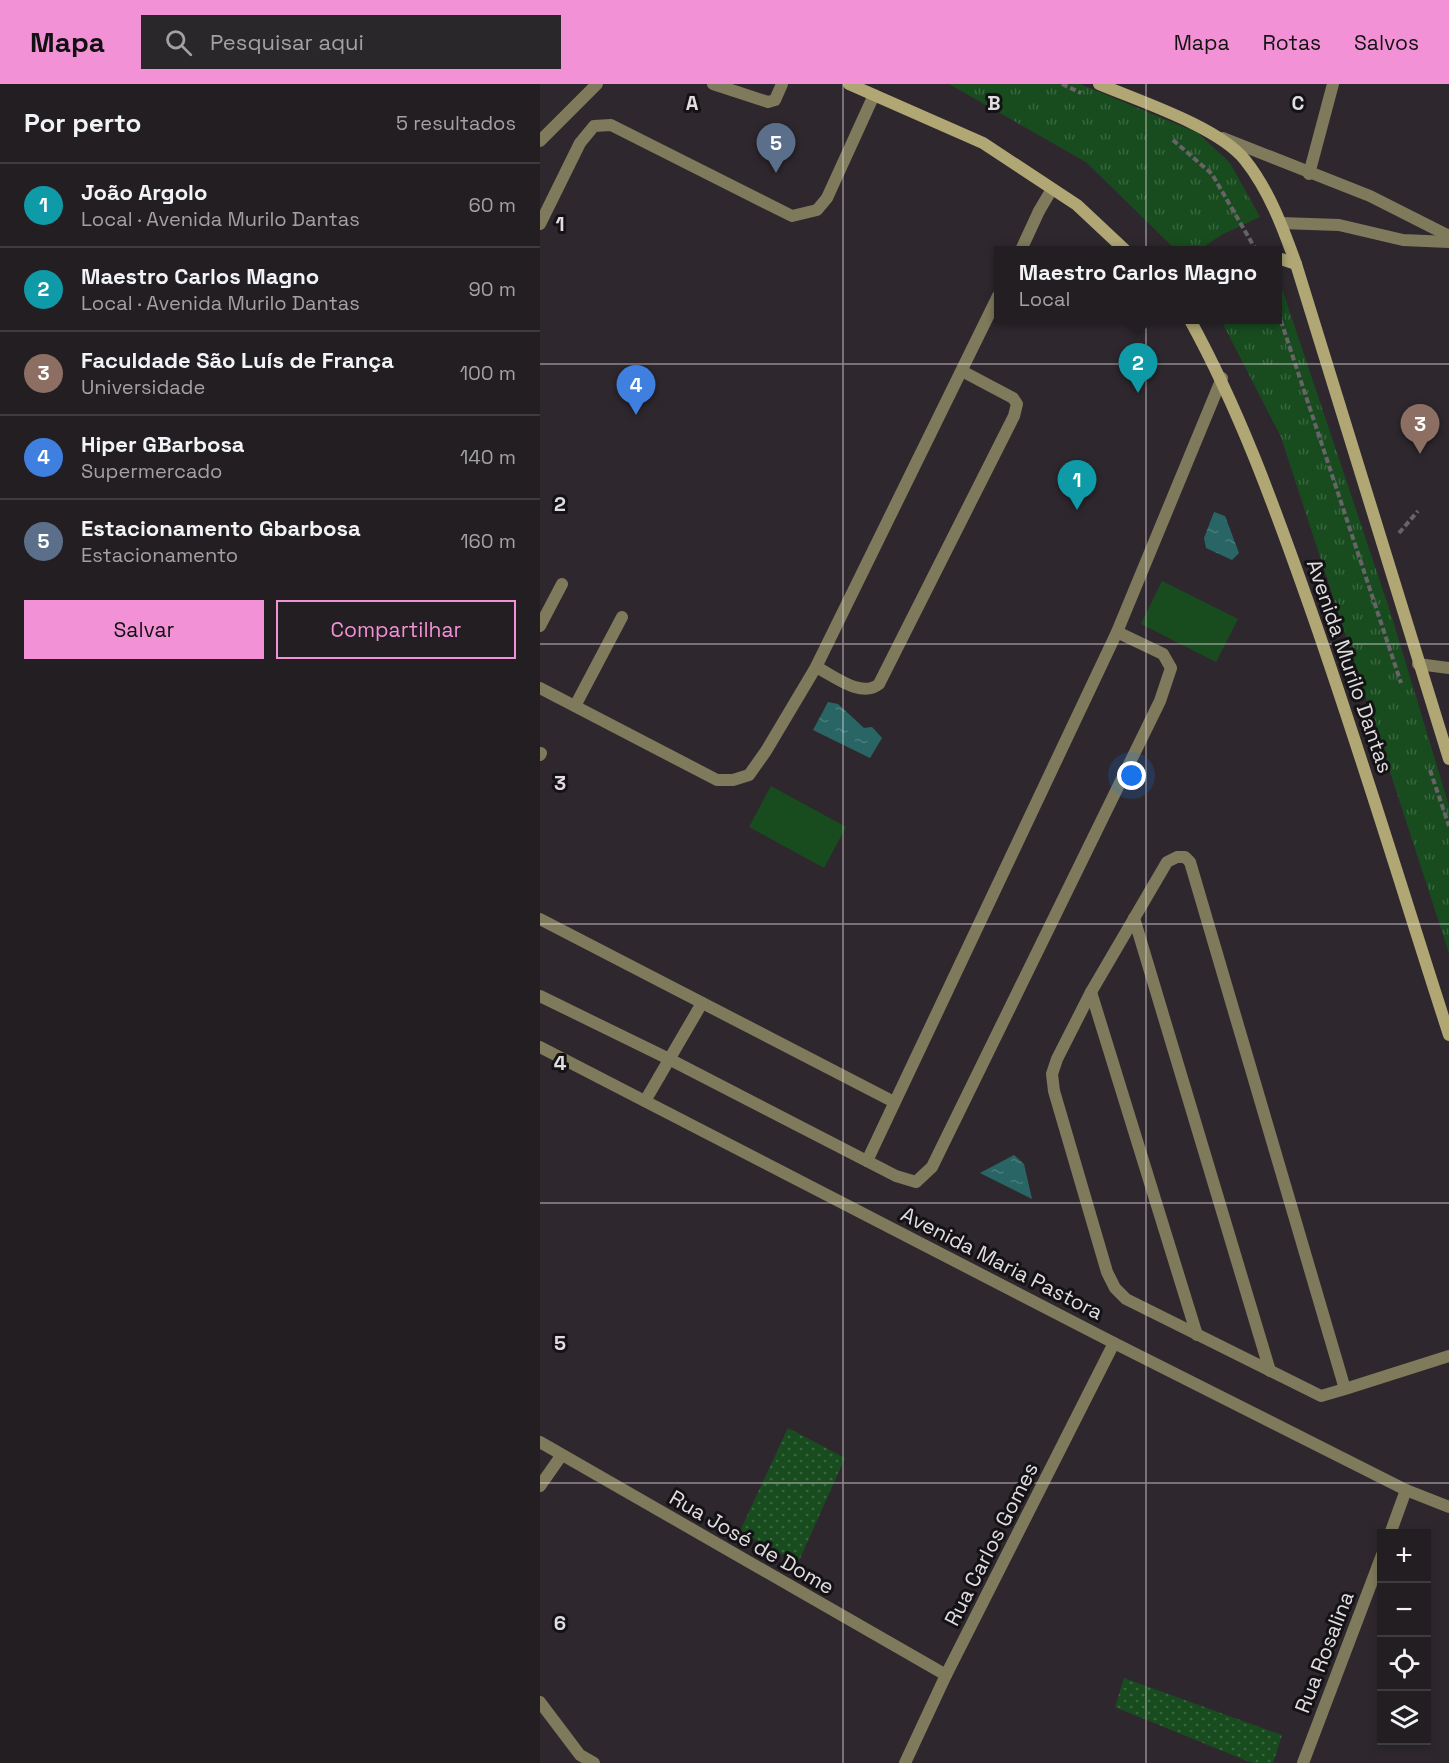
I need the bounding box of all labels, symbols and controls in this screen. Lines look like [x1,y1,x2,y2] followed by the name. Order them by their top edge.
[141,15,561,69] search box
[30,24,105,60] text: Mapa
[162,26,195,59] icon: search
[210,28,364,56] text: Pesquisar aqui
[1174,29,1229,56] text: Mapa
[1262,29,1321,56] text: Rotas
[1354,29,1419,56] text: Salvos
[686,90,699,116] text: A
[987,90,1001,116] text: B
[1292,90,1305,116] text: C
[24,106,141,140] text: Por perto
[396,110,516,136] text: 5 resultados
[756,124,796,173] pin: 5
[81,178,207,206] text: João Argolo
[39,192,48,218] text: 1
[469,192,516,218] text: 60 m
[81,206,360,232] text: Local · Avenida Murilo Dantas
[555,211,565,237] text: 1
[994,246,1282,324] popup
[1019,258,1257,286] text: Maestro Carlos Magno
[81,262,319,290] text: Maestro Carlos Magno
[38,276,49,302] text: 2
[469,276,516,302] text: 90 m
[1019,286,1070,312] text: Local
[81,290,360,316] text: Local · Avenida Murilo Dantas
[1118,344,1158,393] pin: 2
[81,346,394,374] text: Faculdade São Luís de França
[37,360,50,386] text: 3
[460,360,516,386] text: 100 m
[616,366,656,415] pin: 4
[81,374,205,400] text: Universidade
[1400,404,1440,454] pin: 3
[81,430,245,458] text: Hiper GBarbosa
[37,444,50,470] text: 4
[460,444,516,470] text: 140 m
[81,458,222,484] text: Supermercado
[1058,460,1096,510] pin: 1
[554,491,566,517] text: 2
[81,514,361,542] text: Estacionamento Gbarbosa
[38,528,50,554] text: 5
[460,528,516,554] text: 160 m
[81,542,238,568] text: Estacionamento
[1301,556,1399,776] street label: Avenida Murilo Dantas
[24,600,264,659] button: Salvar
[276,600,516,659] button: Compartilhar
[1117,761,1146,790] your location
[554,770,566,796] text: 3
[554,1050,567,1076] text: 4
[896,1200,1108,1326] street label: Avenida Maria Pastora
[554,1330,566,1356] text: 5
[938,1458,1044,1630] street label: Rua Carlos Gomes
[665,1484,839,1600] street label: Rua José de Dome
[1377,1529,1431,1745] map controls
[1377,1529,1431,1583] button: +
[1377,1583,1431,1637] button: −
[1288,1587,1360,1717] street label: Rua Rosalina
[554,1610,566,1636] text: 6
[1377,1637,1431,1691] button: locate
[1377,1691,1431,1745] button: layers

